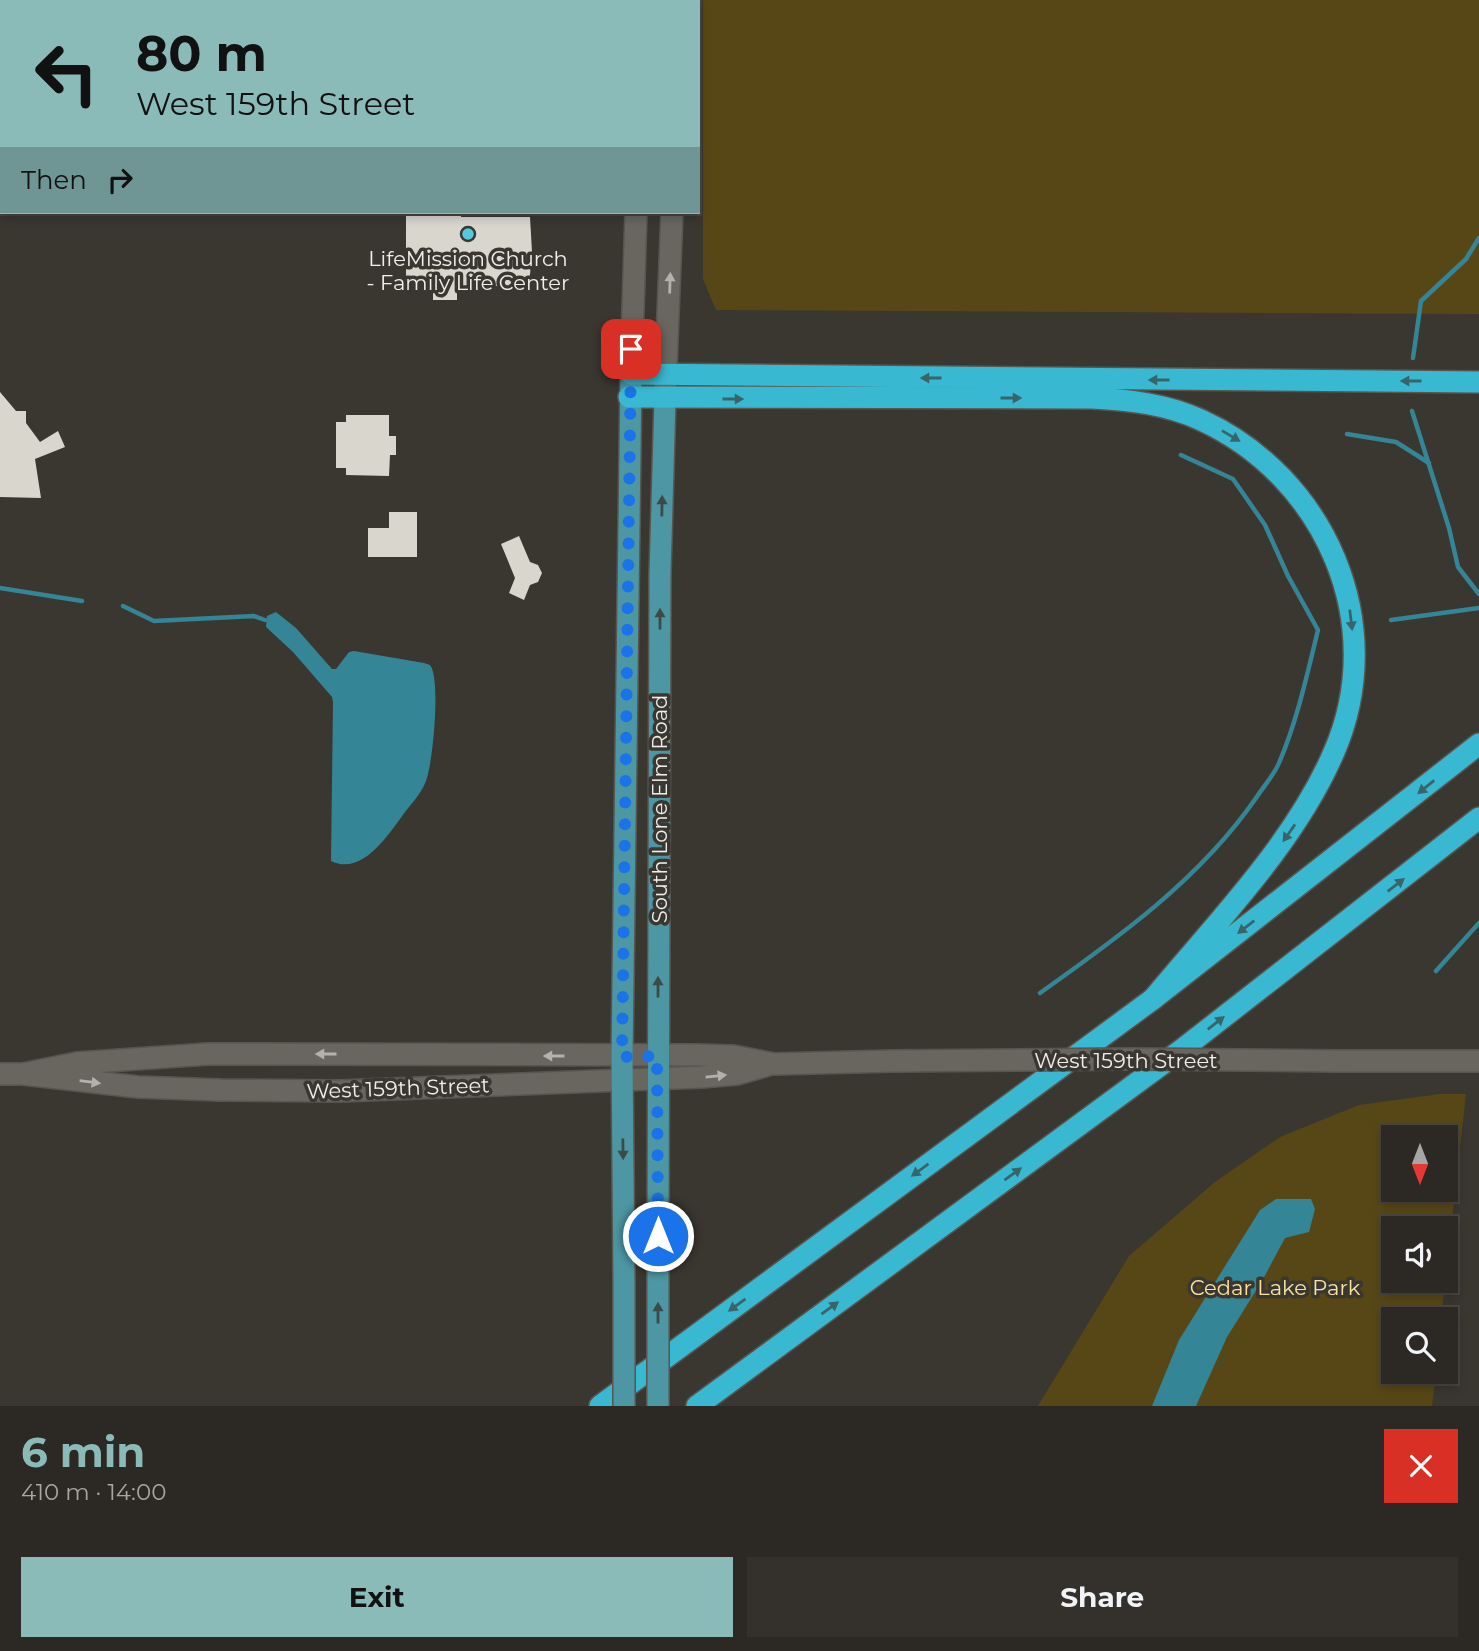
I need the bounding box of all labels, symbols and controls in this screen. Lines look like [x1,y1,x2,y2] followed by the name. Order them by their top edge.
[136,24,267,83] text: 80 m
[21,28,112,119] icon: left
[136,84,415,123] text: West 159th Street
[101,161,139,199] icon: right
[21,164,87,196] text: Then
[460,226,476,242] marker: LifeMission Church - Family Life Center
[367,246,569,295] place label: LifeMission Church - Family Life Center
[664,272,675,294] one-way arrow
[601,319,661,379] pin
[612,330,650,368] icon: arrive
[920,372,942,384] one-way arrow
[1148,374,1170,386] one-way arrow
[1400,376,1422,387] one-way arrow
[1000,392,1022,404] one-way arrow
[722,393,744,405] one-way arrow
[1222,430,1241,443] one-way arrow
[656,494,668,516] one-way arrow
[654,608,666,630] one-way arrow
[1346,609,1357,631] one-way arrow
[647,695,672,923] street label: South Lone Elm Road
[1417,779,1434,794] one-way arrow
[1282,824,1296,842] one-way arrow
[1387,878,1405,892] one-way arrow
[1238,919,1256,934] one-way arrow
[652,976,664,998] one-way arrow
[1206,1016,1224,1031] one-way arrow
[315,1048,337,1060] one-way arrow
[1034,1048,1218,1073] street label: West 159th Street
[543,1050,565,1062] one-way arrow
[705,1070,727,1081] one-way arrow
[306,1072,490,1104] street label: West 159th Street
[79,1077,101,1088] one-way arrow
[1381,1125,1458,1202] north arrow
[1381,1125,1458,1384] map controls
[617,1138,629,1160] one-way arrow
[911,1163,930,1177] one-way arrow
[1004,1167,1022,1181] one-way arrow
[621,1199,695,1273] position arrow
[1381,1216,1458,1293] button: sound
[1190,1275,1361,1300] park label: Cedar Lake Park
[728,1298,746,1312] one-way arrow
[652,1302,664,1324] one-way arrow
[821,1302,839,1316] one-way arrow
[1381,1307,1458,1384] button: search
[21,1426,145,1478] text: 6 min
[1384,1429,1458,1503] button: close
[21,1478,166,1506] text: 410 m · 14:00
[21,1557,733,1637] button: Exit
[747,1557,1458,1637] button: Share

